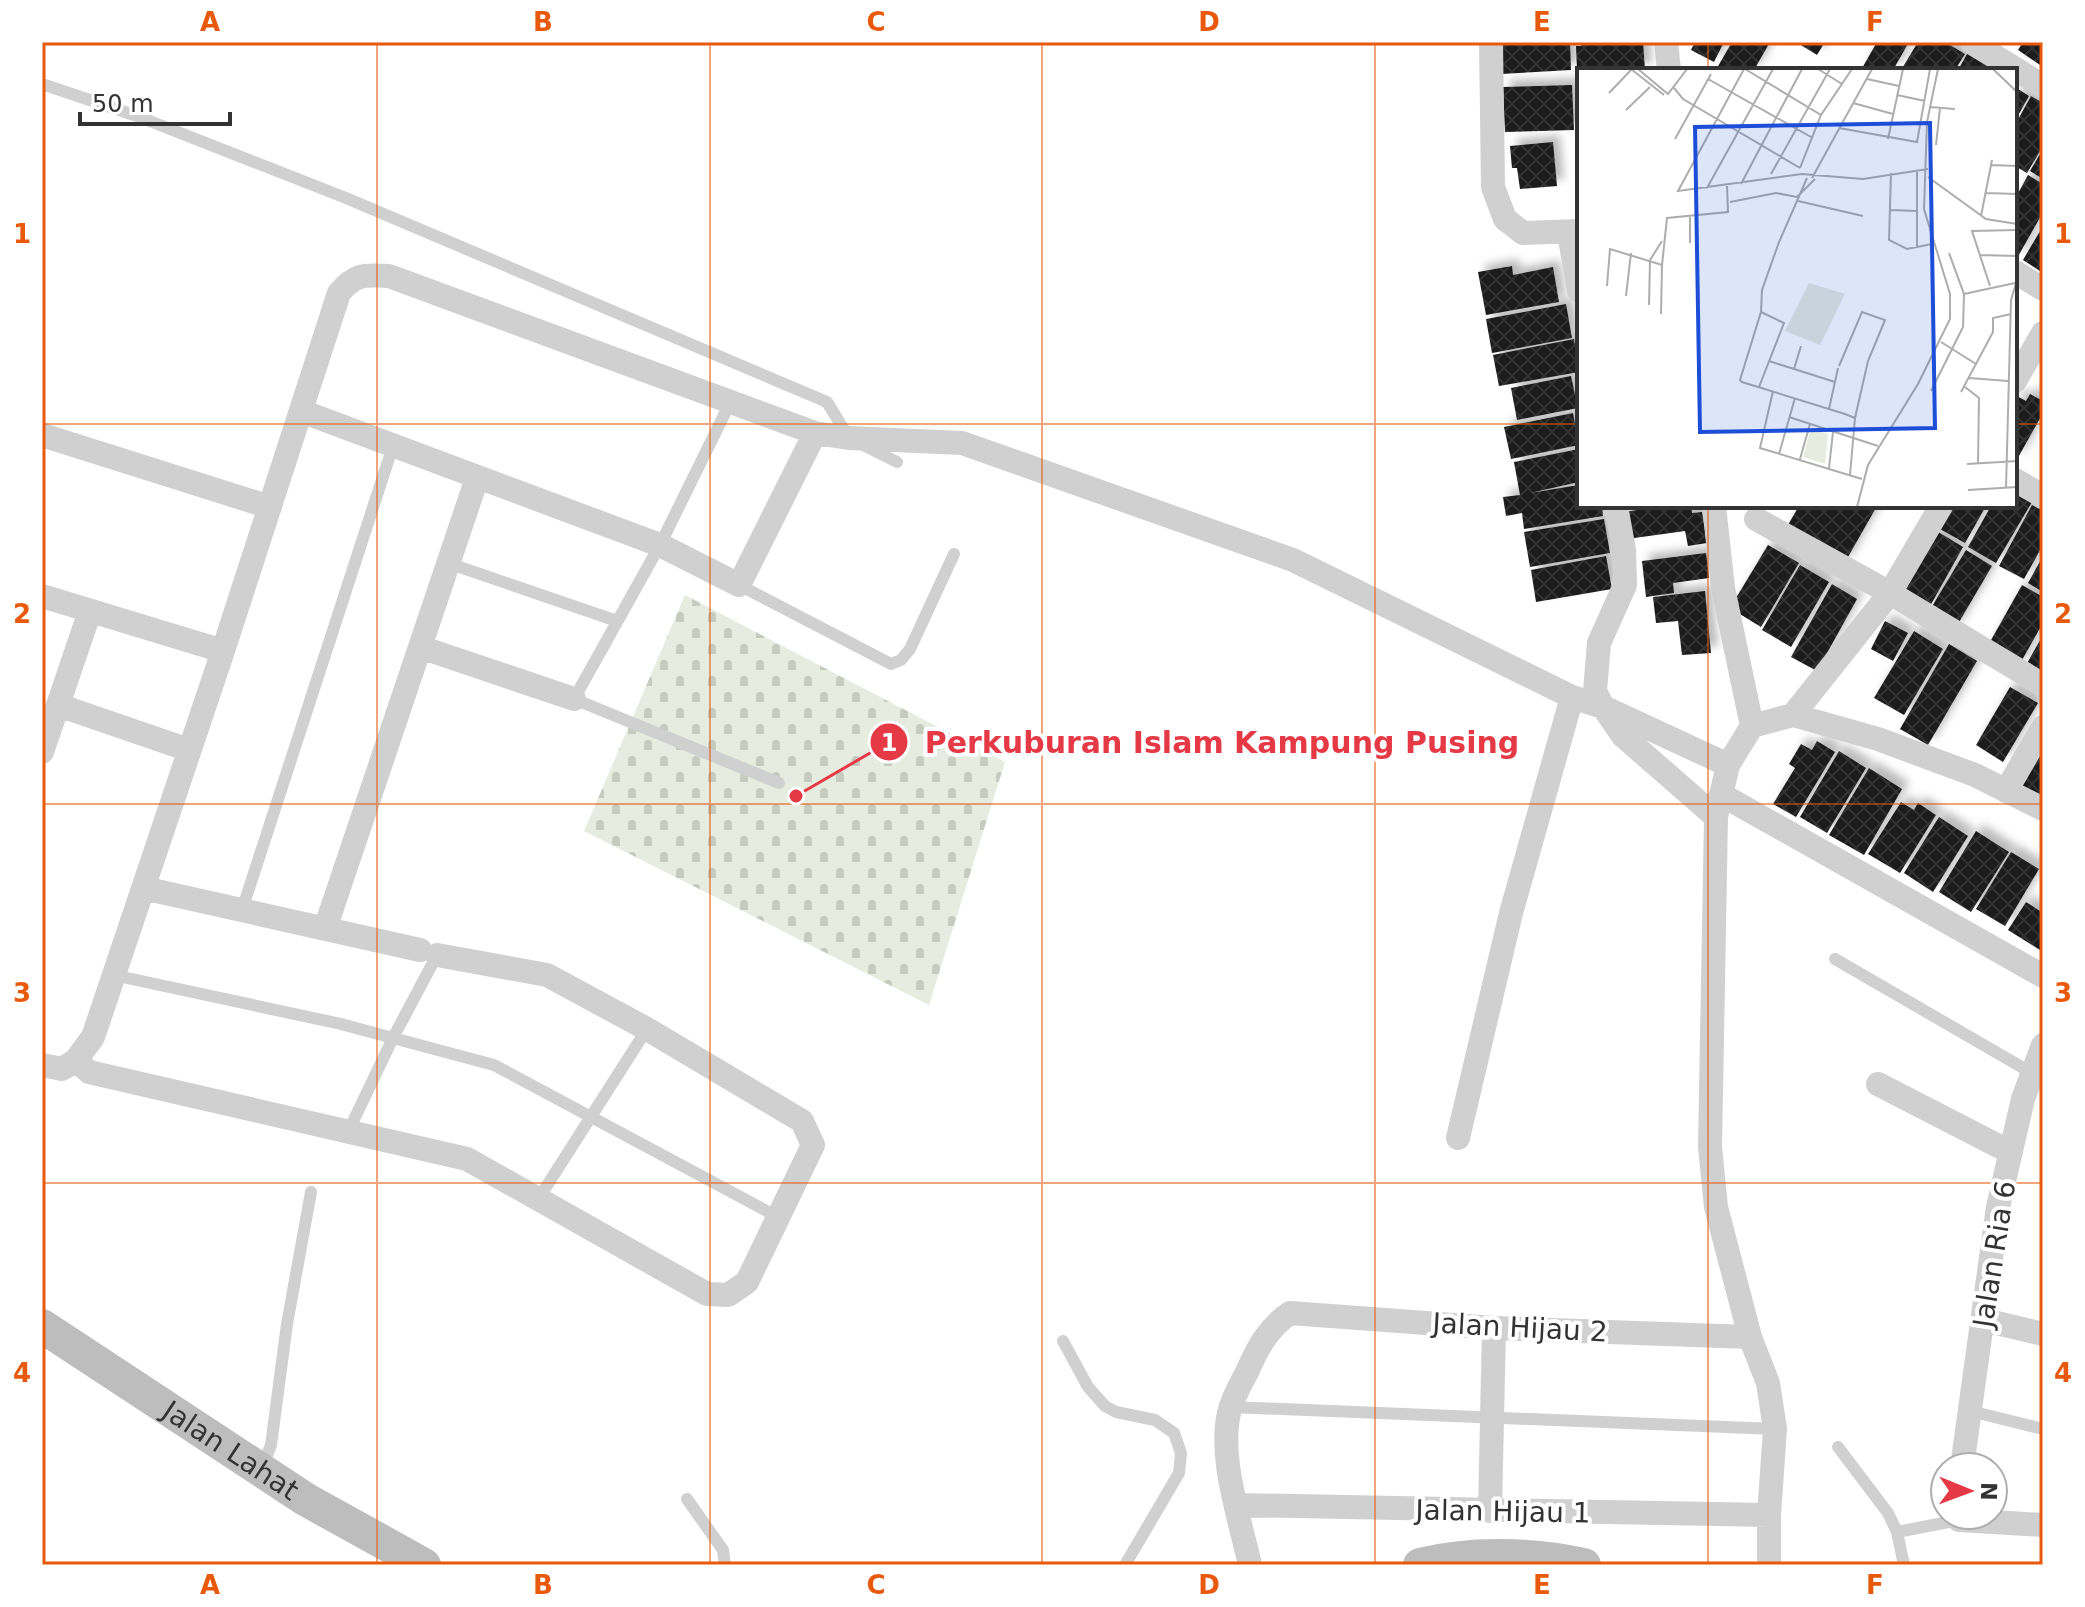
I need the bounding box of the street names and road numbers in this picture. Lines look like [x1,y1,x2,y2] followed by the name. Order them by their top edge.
[1966,1178,2022,1332] street label: Jalan Ria 6
[1430,1306,1608,1349] street label: Jalan Hijau 2
[155,1393,305,1507] street label: Jalan Lahat
[1413,1493,1591,1530] street label: Jalan Hijau 1

